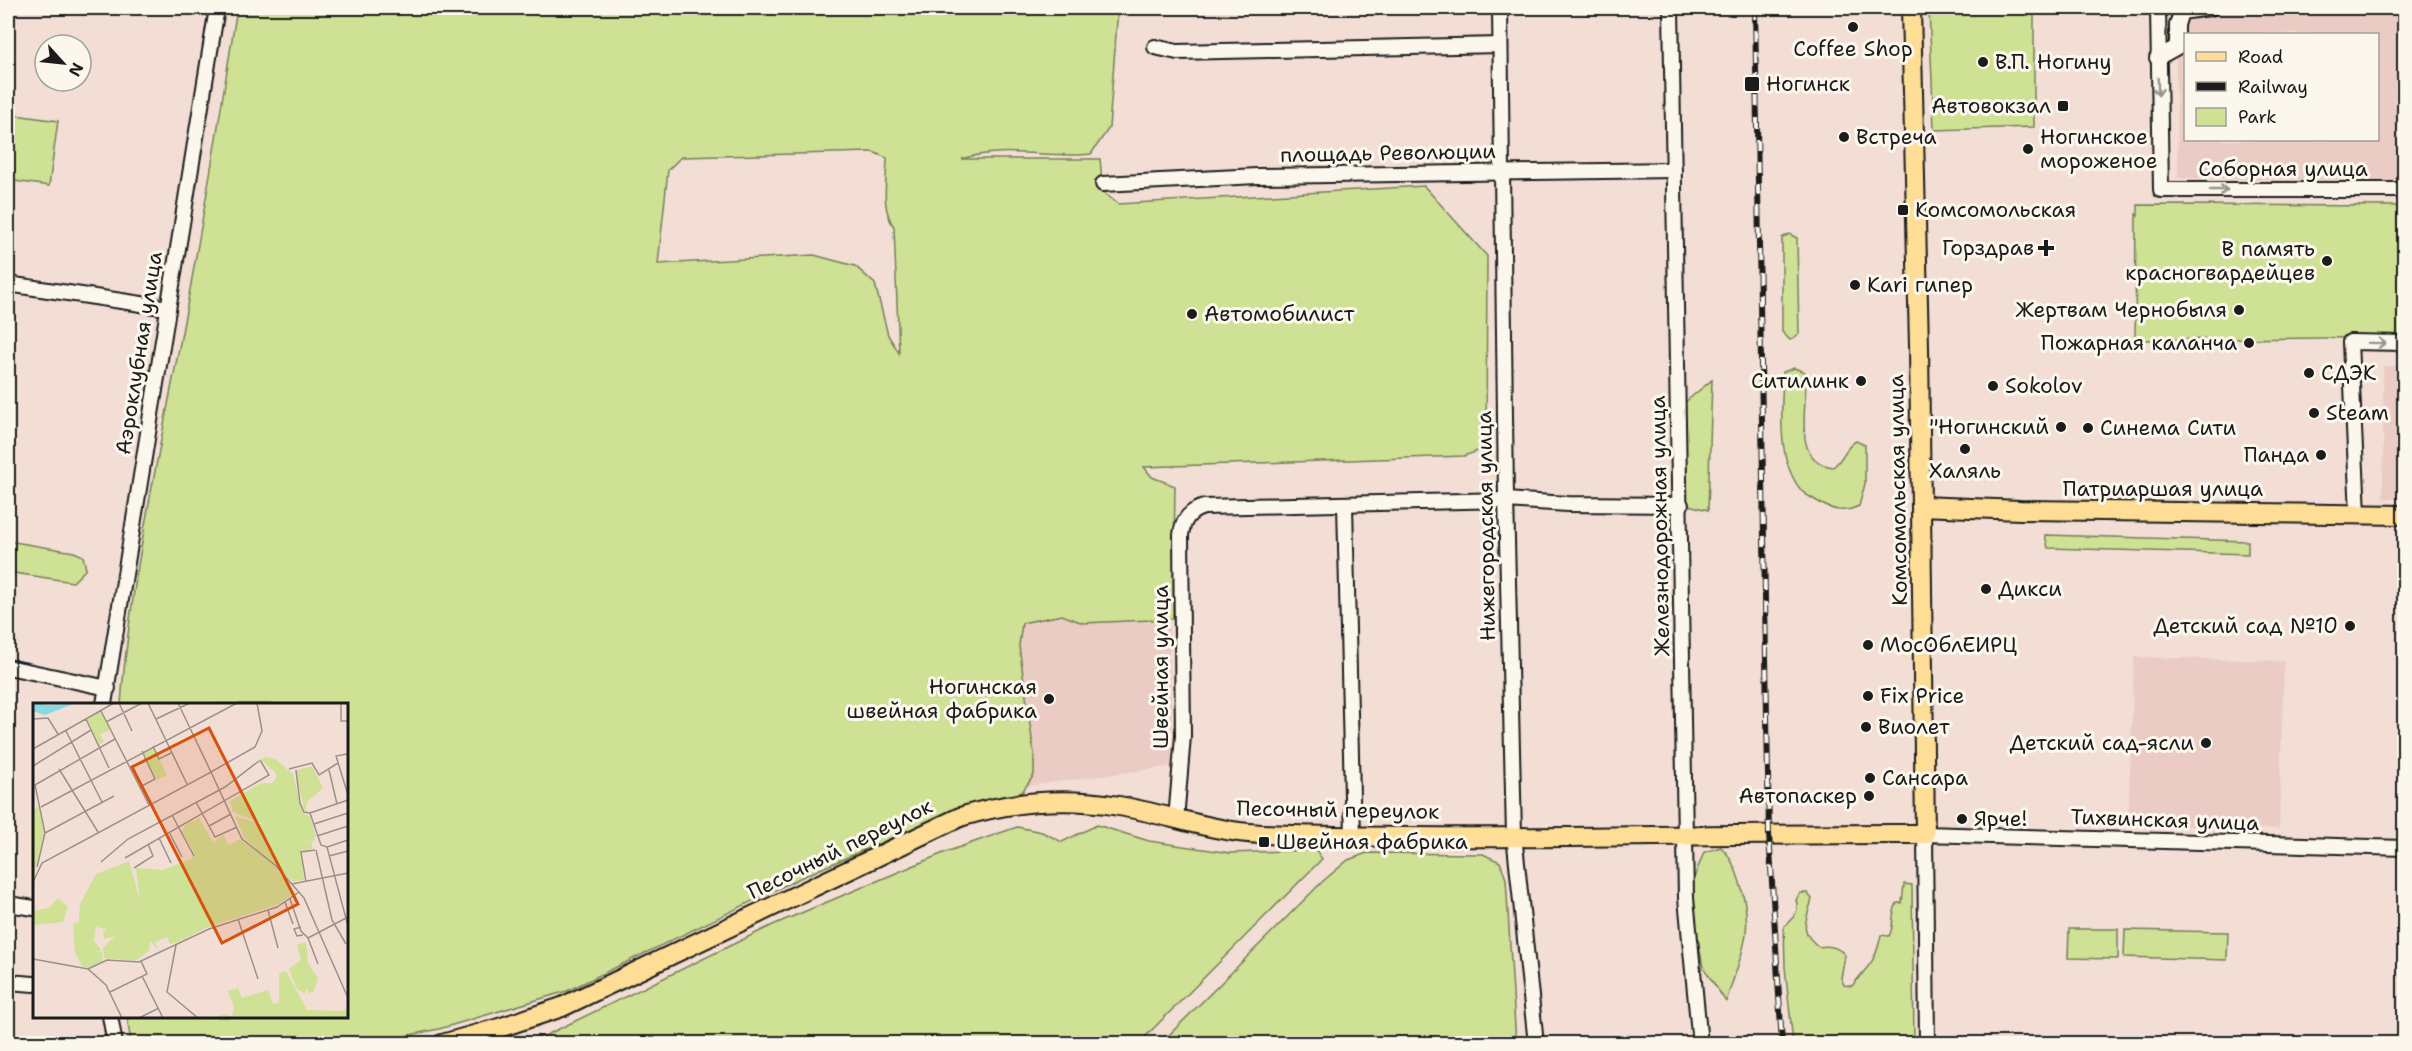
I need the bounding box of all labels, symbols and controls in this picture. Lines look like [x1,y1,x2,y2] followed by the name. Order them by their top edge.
[1846,20,1860,34] marker: Coffee Shop
[33,33,93,93] north arrow
[2184,33,2379,141] legend
[1793,35,1913,63] place label: Coffee Shop
[2238,45,2283,69] text: Road
[1995,48,2112,76] place label: В.П. Ногину
[1976,55,1990,69] marker: В.П. Ногину
[64,59,88,80] text: N
[1766,70,1850,98] place label: Ногинск
[1743,75,1761,93] marker: Ногинск
[2238,75,2308,99] text: Railway
[2153,76,2164,96] one-way arrow
[1931,92,2051,120] place label: Автовокзал
[2056,99,2070,113] marker: Автовокзал
[2238,105,2277,129] text: Park
[1856,123,1937,151] place label: Встреча
[2040,123,2158,175] place label: Ногинское мороженое
[1837,130,1851,144] marker: Встреча
[1280,137,1496,169] street label: площадь Революции
[2021,142,2035,156] marker: Ногинское мороженое
[2198,155,2368,183] street label: Соборная улица
[2209,184,2229,196] one-way arrow
[1915,196,2076,224] place label: Комсомольская
[1896,203,1910,217] marker: Комсомольская
[1942,234,2034,262] place label: Горздрав
[2125,235,2315,287] place label: В память красногвардейцев
[2039,241,2053,255] marker: Горздрав
[109,249,169,457] street label: Аэроклубная улица
[2320,254,2334,268] marker: В память красногвардейцев
[1867,271,1973,299] place label: Kari гипер
[1848,278,1862,292] marker: Kari гипер
[2016,296,2227,324] place label: Жертвам Чернобыля
[1204,300,1355,328] place label: Автомобилист
[2232,303,2246,317] marker: Жертвам Чернобыля
[1185,307,1199,321] marker: Автомобилист
[2041,329,2237,357] place label: Пожарная каланча
[2242,336,2256,350] marker: Пожарная каланча
[2367,337,2387,349] one-way arrow
[2321,359,2377,387] place label: СДЭК
[2302,366,2316,380] marker: СДЭК
[1751,367,1849,395] place label: Ситилинк
[2005,372,2083,400] place label: Sokolov
[1854,374,1868,388] marker: Ситилинк
[1882,374,1914,606] street label: Комсомольская улица
[1986,379,2000,393] marker: Sokolov
[1644,395,1676,657] street label: Железнодорожная улица
[2326,399,2389,427] place label: Steam
[2307,406,2321,420] marker: Steam
[1470,411,1502,641] street label: Нижегородская улица
[1929,413,2049,441] place label: "Ногинский
[2100,414,2237,442] place label: Синема Сити
[2054,420,2068,434] marker: "Ногинский
[2081,421,2095,435] marker: Синема Сити
[2244,441,2309,469] place label: Панда
[1958,442,1972,456] marker: Халяль
[2314,448,2328,462] marker: Панда
[1929,457,2001,485] place label: Халяль
[2063,475,2263,503] street label: Патриаршая улица
[1998,575,2062,603] place label: Дикси
[1979,582,1993,596] marker: Дикси
[1147,585,1175,749] street label: Швейная улица
[2153,612,2338,640] place label: Детский сад №10
[2343,619,2357,633] marker: Детский сад №10
[1880,631,2017,659] place label: МосОблЕИРЦ
[1861,638,1875,652] marker: МосОблЕИРЦ
[847,673,1037,725] place label: Ногинская швейная фабрика
[1880,682,1964,710] place label: Fix Price
[1861,689,1875,703] marker: Fix Price
[1042,692,1056,706] marker: Ногинская швейная фабрика
[33,703,348,1018] inset map
[1878,713,1950,741] place label: Виолет
[1859,720,1873,734] marker: Виолет
[2010,729,2194,757] place label: Детский сад-ясли
[2199,736,2213,750] marker: Детский сад-ясли
[1882,764,1968,792] place label: Сансара
[1863,771,1877,785] marker: Сансара
[1738,782,1857,810] place label: Автопаскер
[1862,789,1876,803] marker: Автопаскер
[743,792,937,906] street label: Песочный переулок
[1236,794,1440,826] street label: Песочный переулок
[2070,803,2260,837] street label: Тихвинская улица
[1974,805,2027,833] place label: Ярче!
[1955,812,1969,826] marker: Ярче!
[1276,828,1468,856] place label: Швейная фабрика
[1257,835,1271,849] marker: Швейная фабрика

